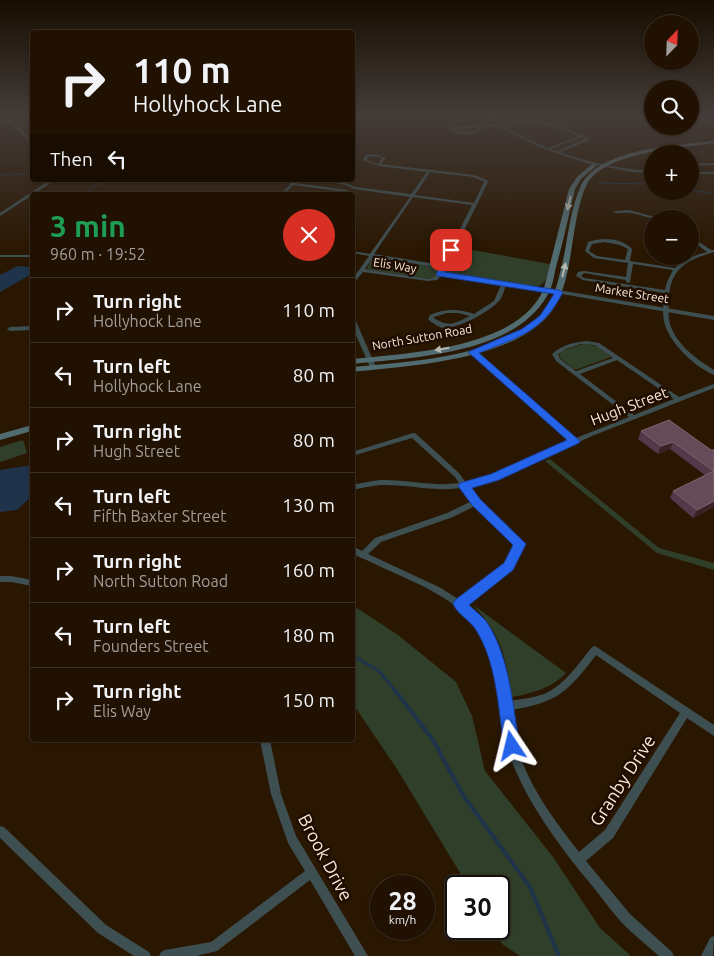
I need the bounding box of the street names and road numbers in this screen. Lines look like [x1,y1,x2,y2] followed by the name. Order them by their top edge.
[372,255,418,275] street label: Elis Way
[594,281,670,305] street label: Market Street
[371,322,473,352] street label: North Sutton Road
[588,383,670,429] street label: Hugh Street
[585,731,659,829] street label: Granby Drive
[295,810,357,904] street label: Brook Drive

